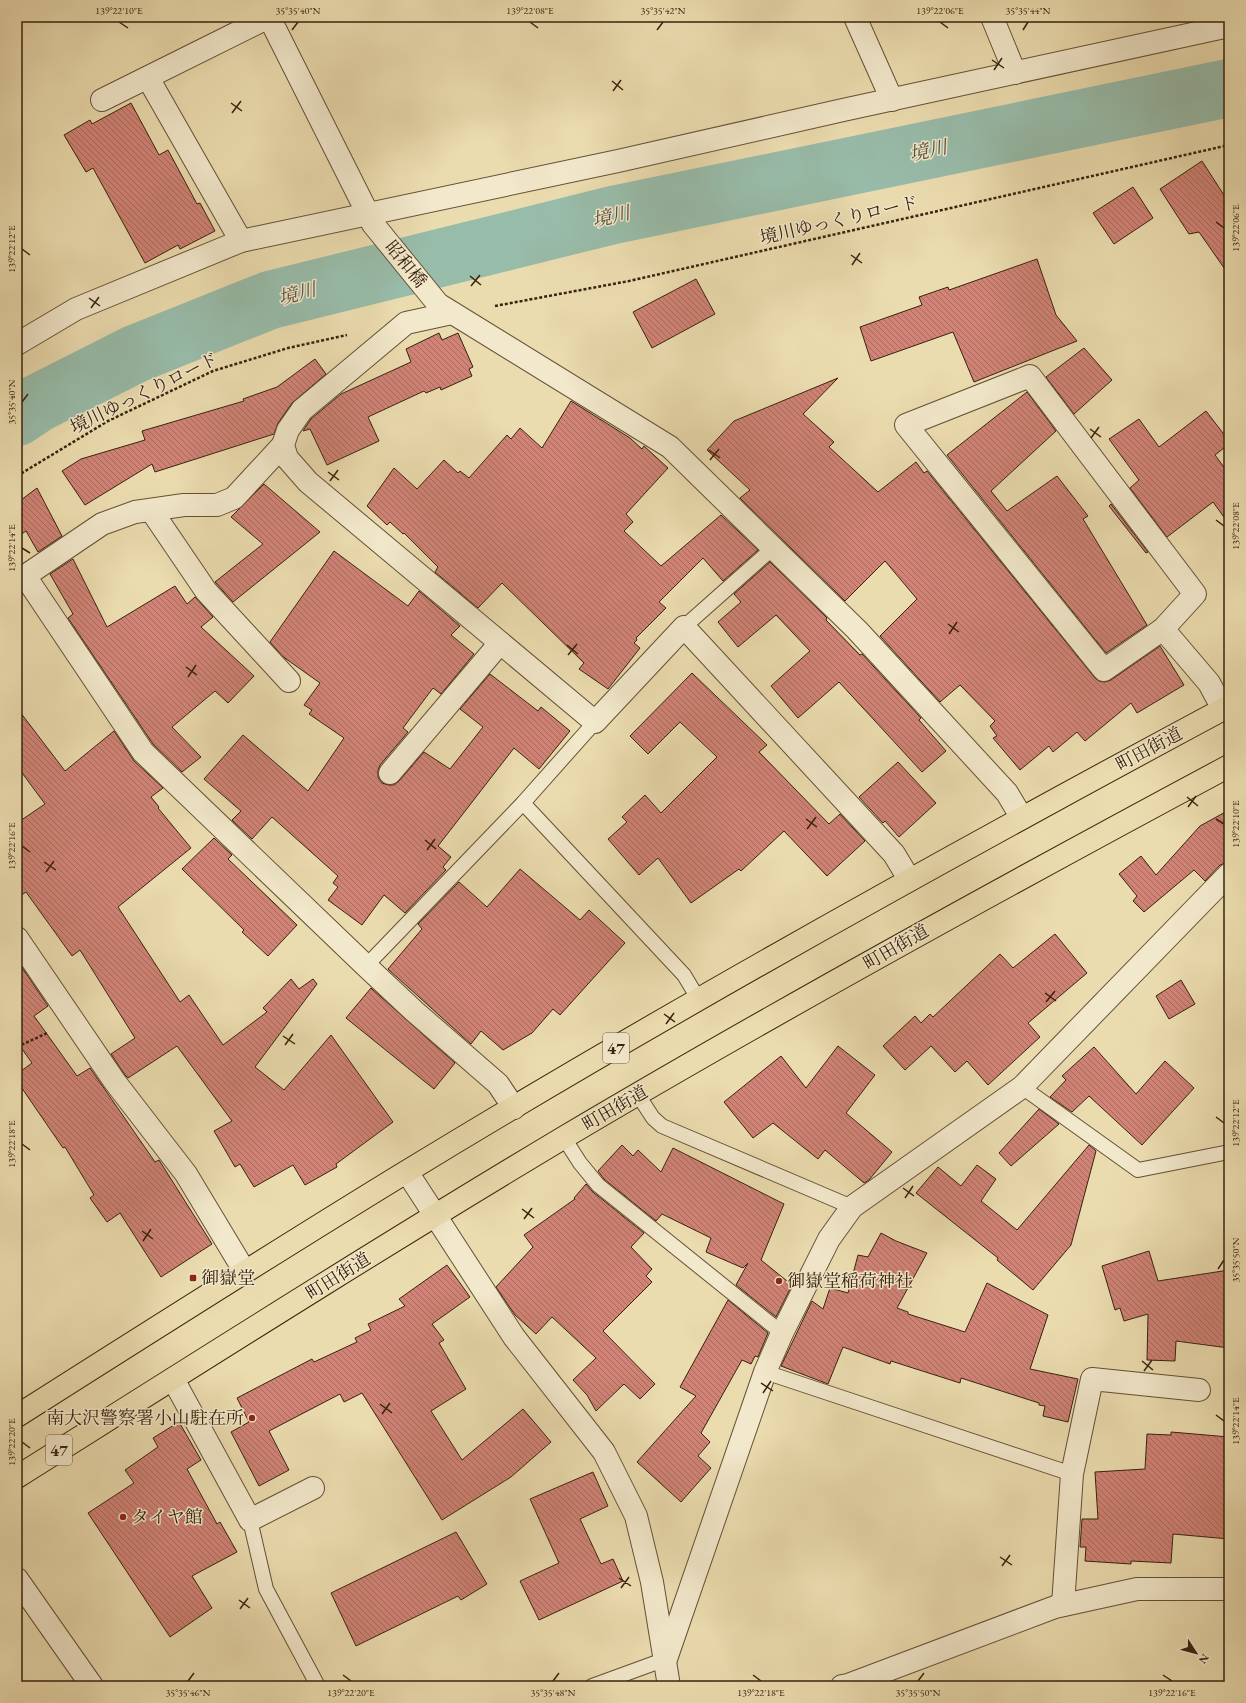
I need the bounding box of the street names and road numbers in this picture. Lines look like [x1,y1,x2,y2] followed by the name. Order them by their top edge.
[757,190,920,249] street label: 境川ゆっくりロード
[380,235,432,292] street label: 昭和橋
[66,347,222,438] street label: 境川ゆっくりロード
[1112,722,1186,776] street label: 町田街道
[859,919,933,975] street label: 町田街道
[603,1033,629,1063] road number: 47
[578,1080,652,1136] street label: 町田街道
[301,1247,374,1304] street label: 町田街道
[46,1435,72,1465] road number: 47

